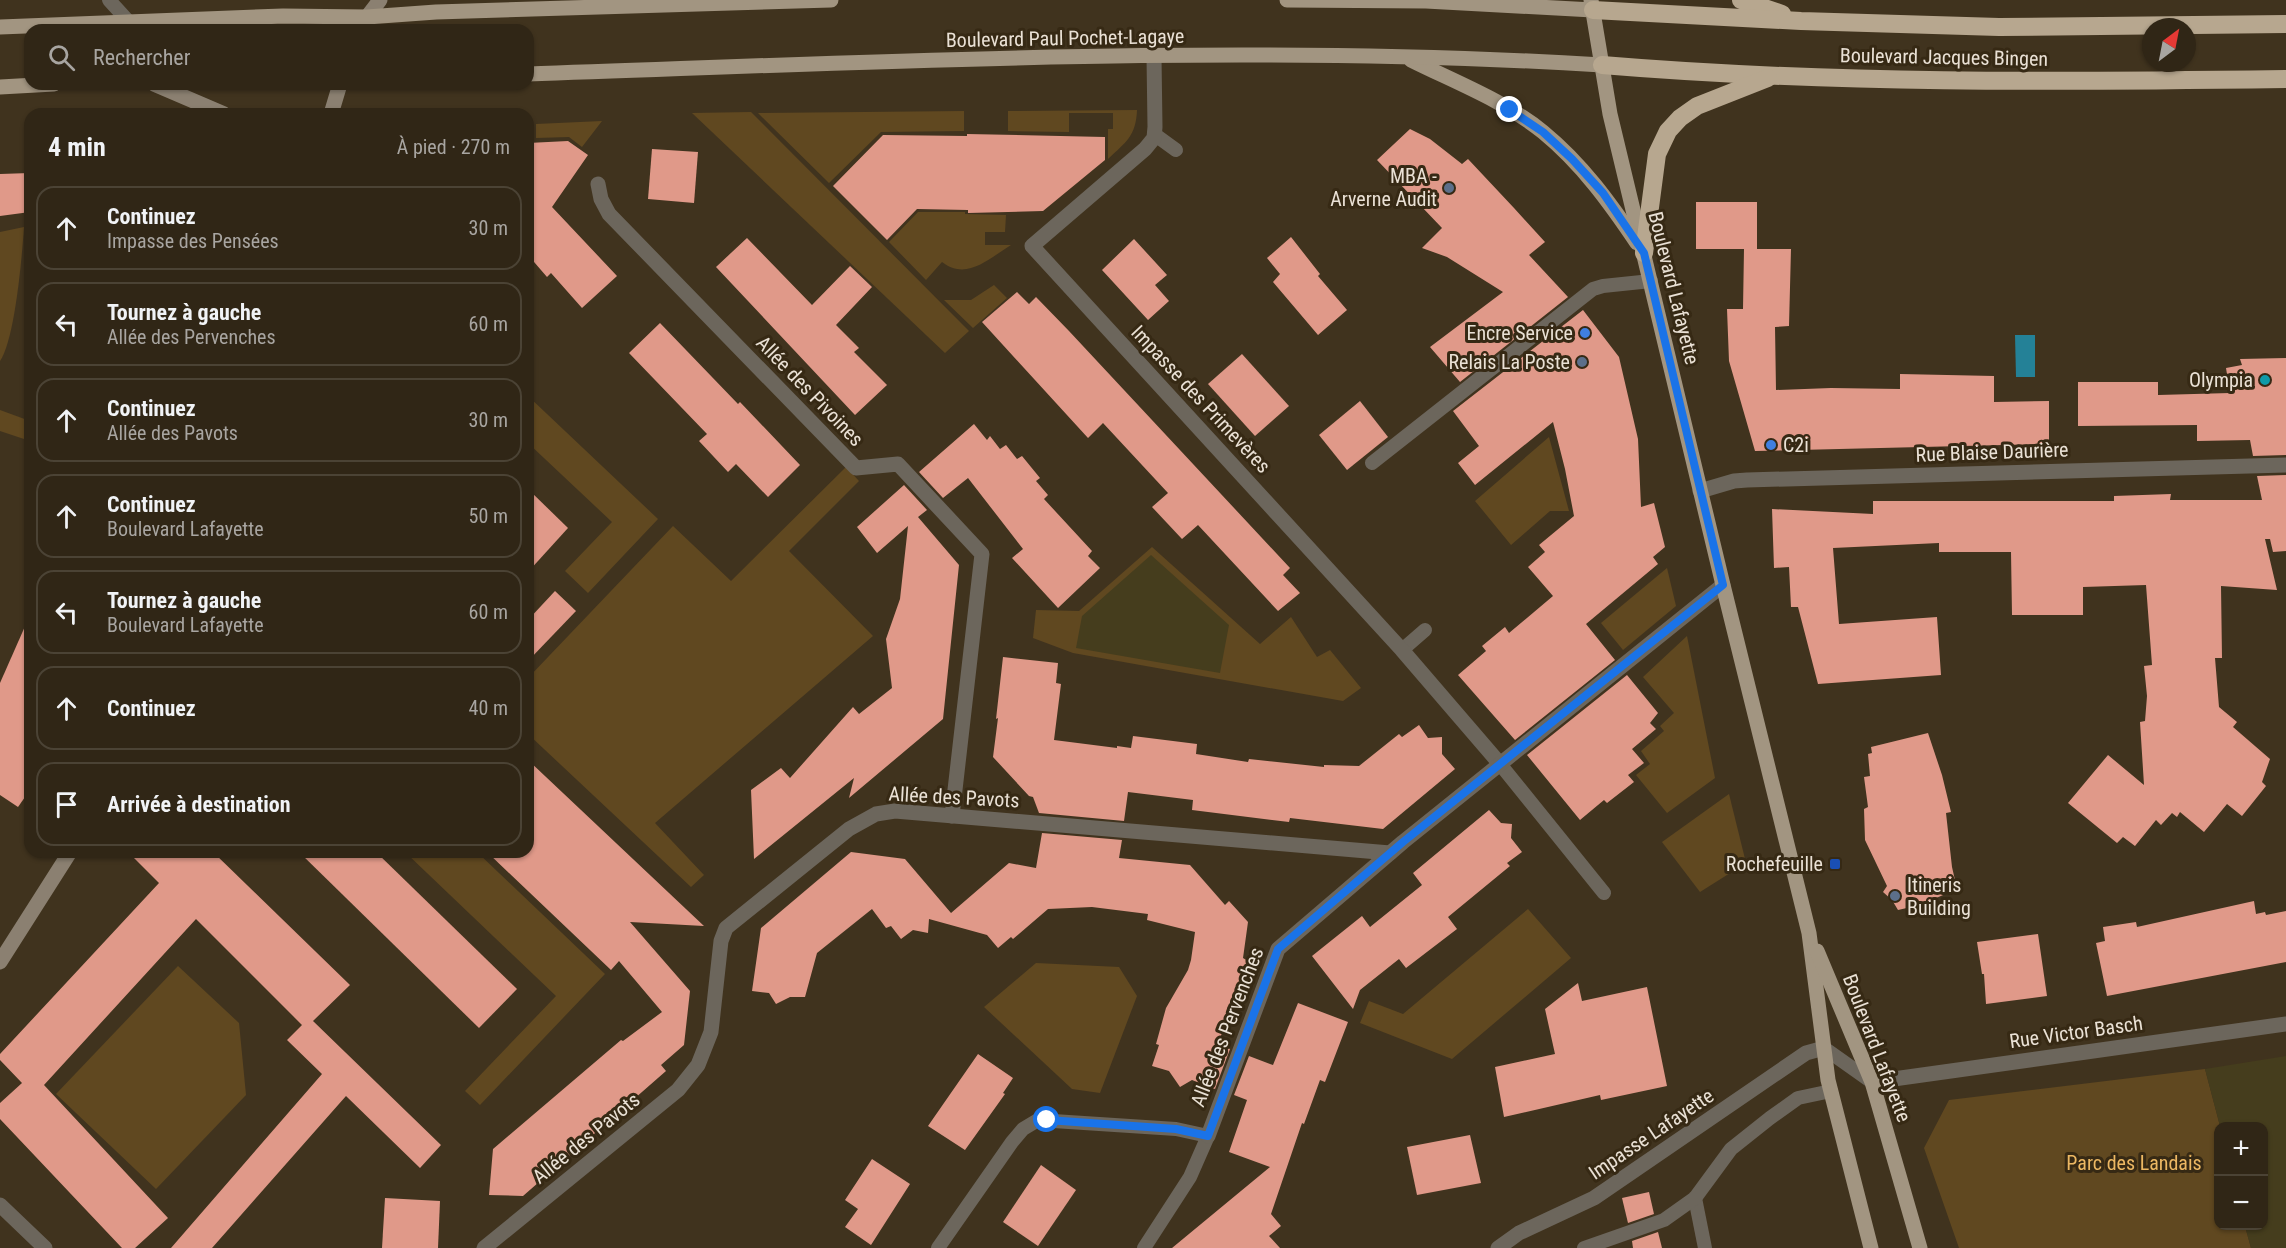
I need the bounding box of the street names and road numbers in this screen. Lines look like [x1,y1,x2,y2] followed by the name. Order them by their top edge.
[946,24,1184,52] street label: Boulevard Paul Pochet-Lagaye
[1840,43,2048,71] street label: Boulevard Jacques Bingen
[1643,209,1705,367] street label: Boulevard Lafayette
[1126,320,1276,478] street label: Impasse des Primevères
[751,331,869,451] street label: Allée des Pivoines
[1915,437,2069,467] street label: Rue Blaise Daurière
[888,782,1020,812] street label: Allée des Pavots
[1186,944,1268,1110] street label: Allée des Pervenches
[1838,971,1916,1125] street label: Boulevard Lafayette
[2008,1011,2144,1053] street label: Rue Victor Basch
[1584,1083,1718,1185] street label: Impasse Lafayette
[528,1087,644,1189] street label: Allée des Pavots

